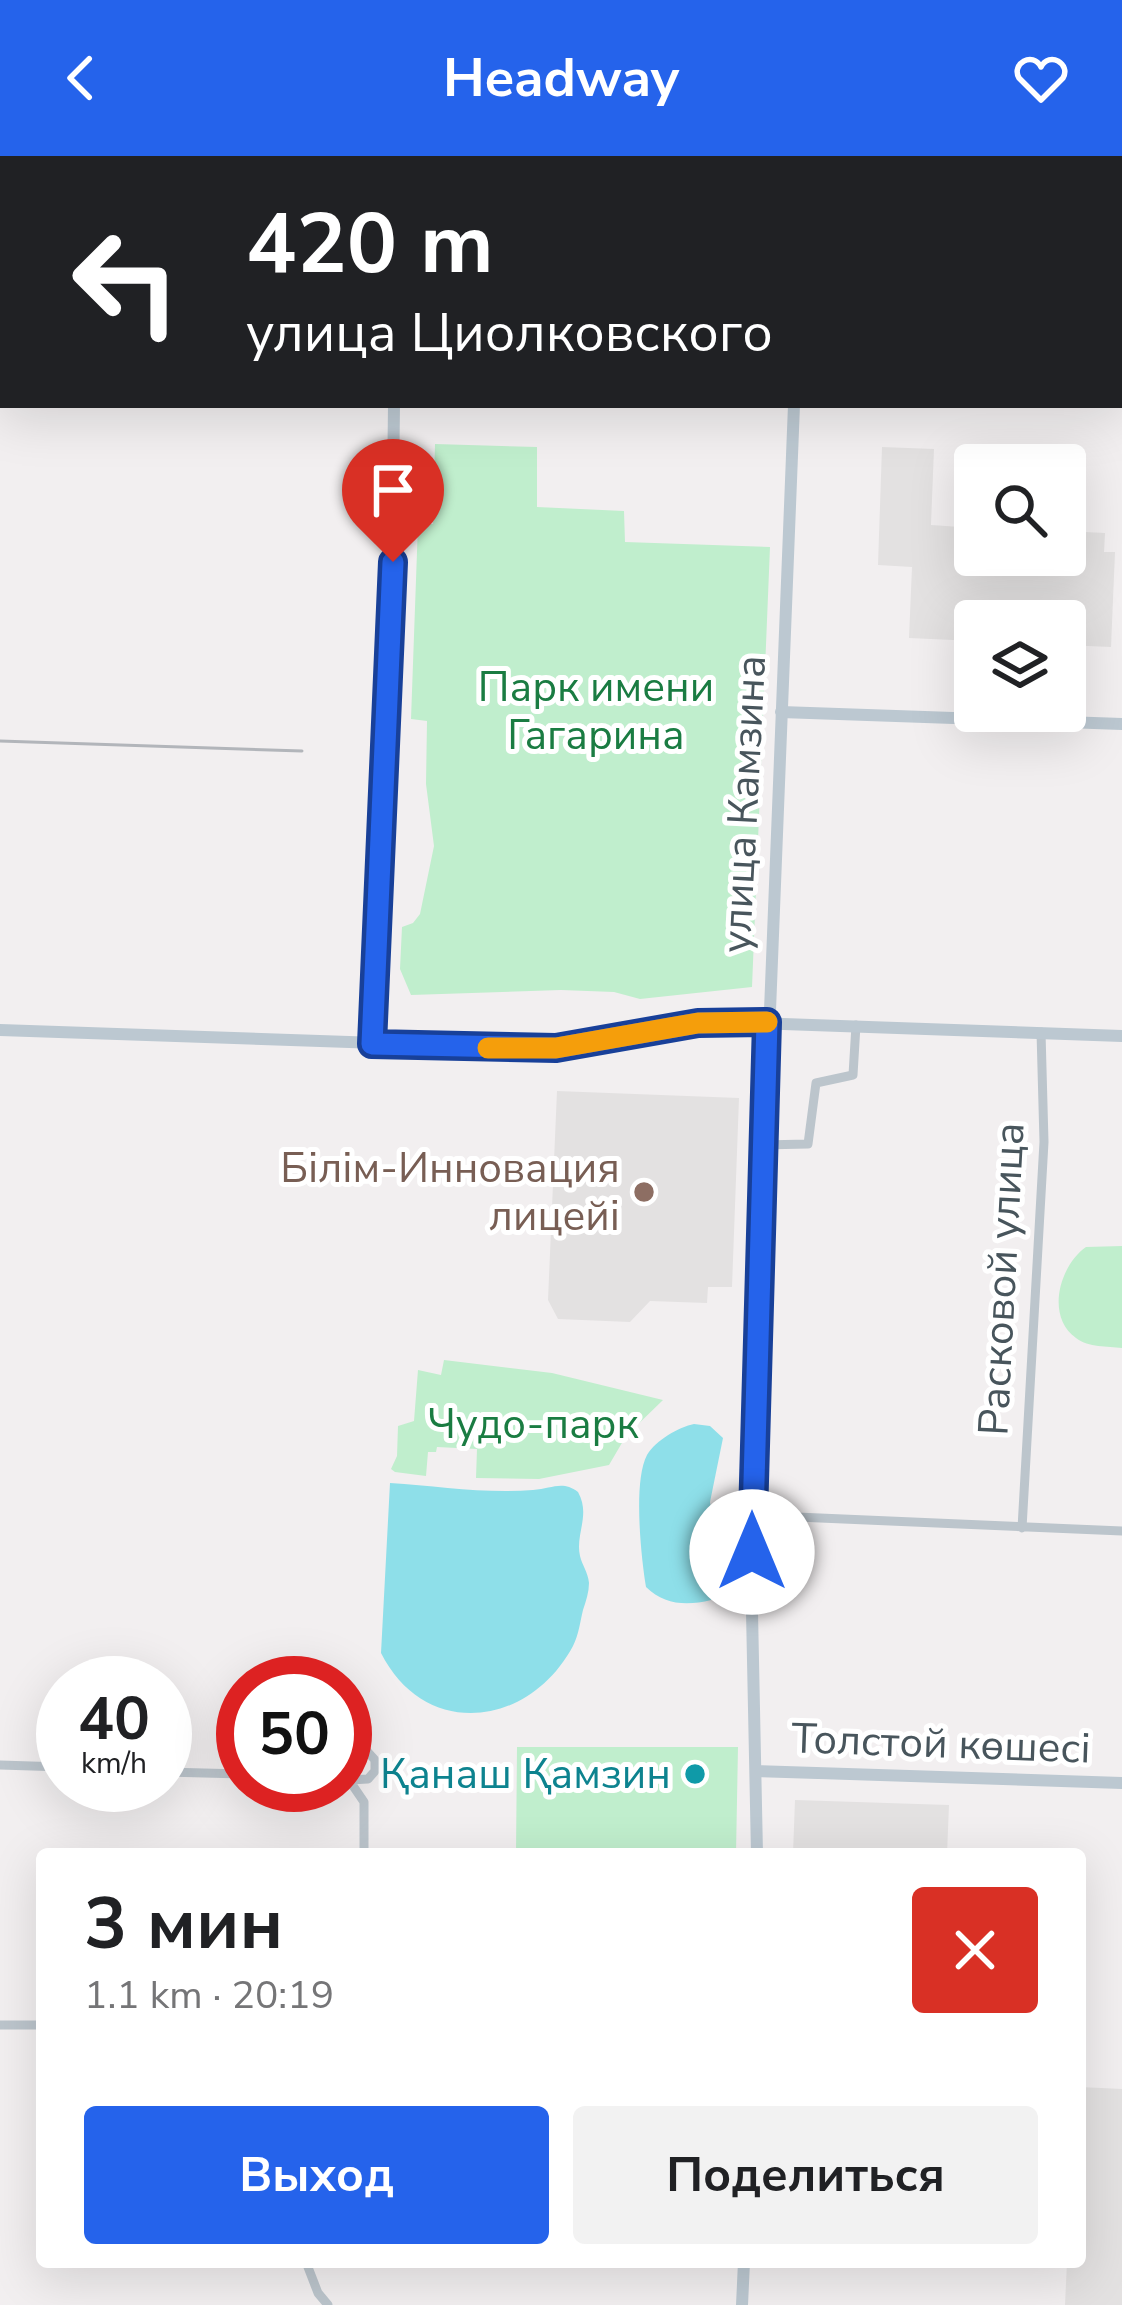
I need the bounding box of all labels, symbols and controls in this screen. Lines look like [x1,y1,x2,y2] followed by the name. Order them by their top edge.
[443,41,679,115] text: Headway
[48,45,114,111] icon: back
[1008,45,1074,111] icon: heart
[246,187,494,302] text: 420 m
[48,204,204,360] icon: left
[246,296,773,370] text: улица Циолковского
[342,439,444,562] pin
[954,444,1086,732] map controls
[954,444,1086,576] button: search
[360,457,426,523] icon: arrive
[954,600,1086,732] button: layers
[708,654,780,954] street label: улица Камзина
[478,659,714,764] park label: Парк имени Гагарина
[965,1121,1039,1437] street label: Расковой улица
[280,1140,620,1245] place label: Білім-Инновация лицейі
[631,1179,657,1205] marker: Білім-Инновация лицейі
[427,1396,639,1453] park label: Чудо-парк
[689,1489,815,1615] position arrow
[216,1656,372,1812] speed limit sign: 50
[78,1678,150,1760] text: 40
[790,1710,1092,1778] street label: Толстой көшесі
[81,1743,147,1784] text: km/h
[380,1746,671,1803] place label: Қанаш Қамзин
[682,1761,708,1787] marker: Қанаш Қамзин
[84,1875,283,1973] text: 3 мин
[912,1887,1038,2013] button: close
[84,1969,334,2022] text: 1.1 km · 20:19
[84,2106,549,2244] button: Выход
[573,2106,1038,2244] button: Поделиться

